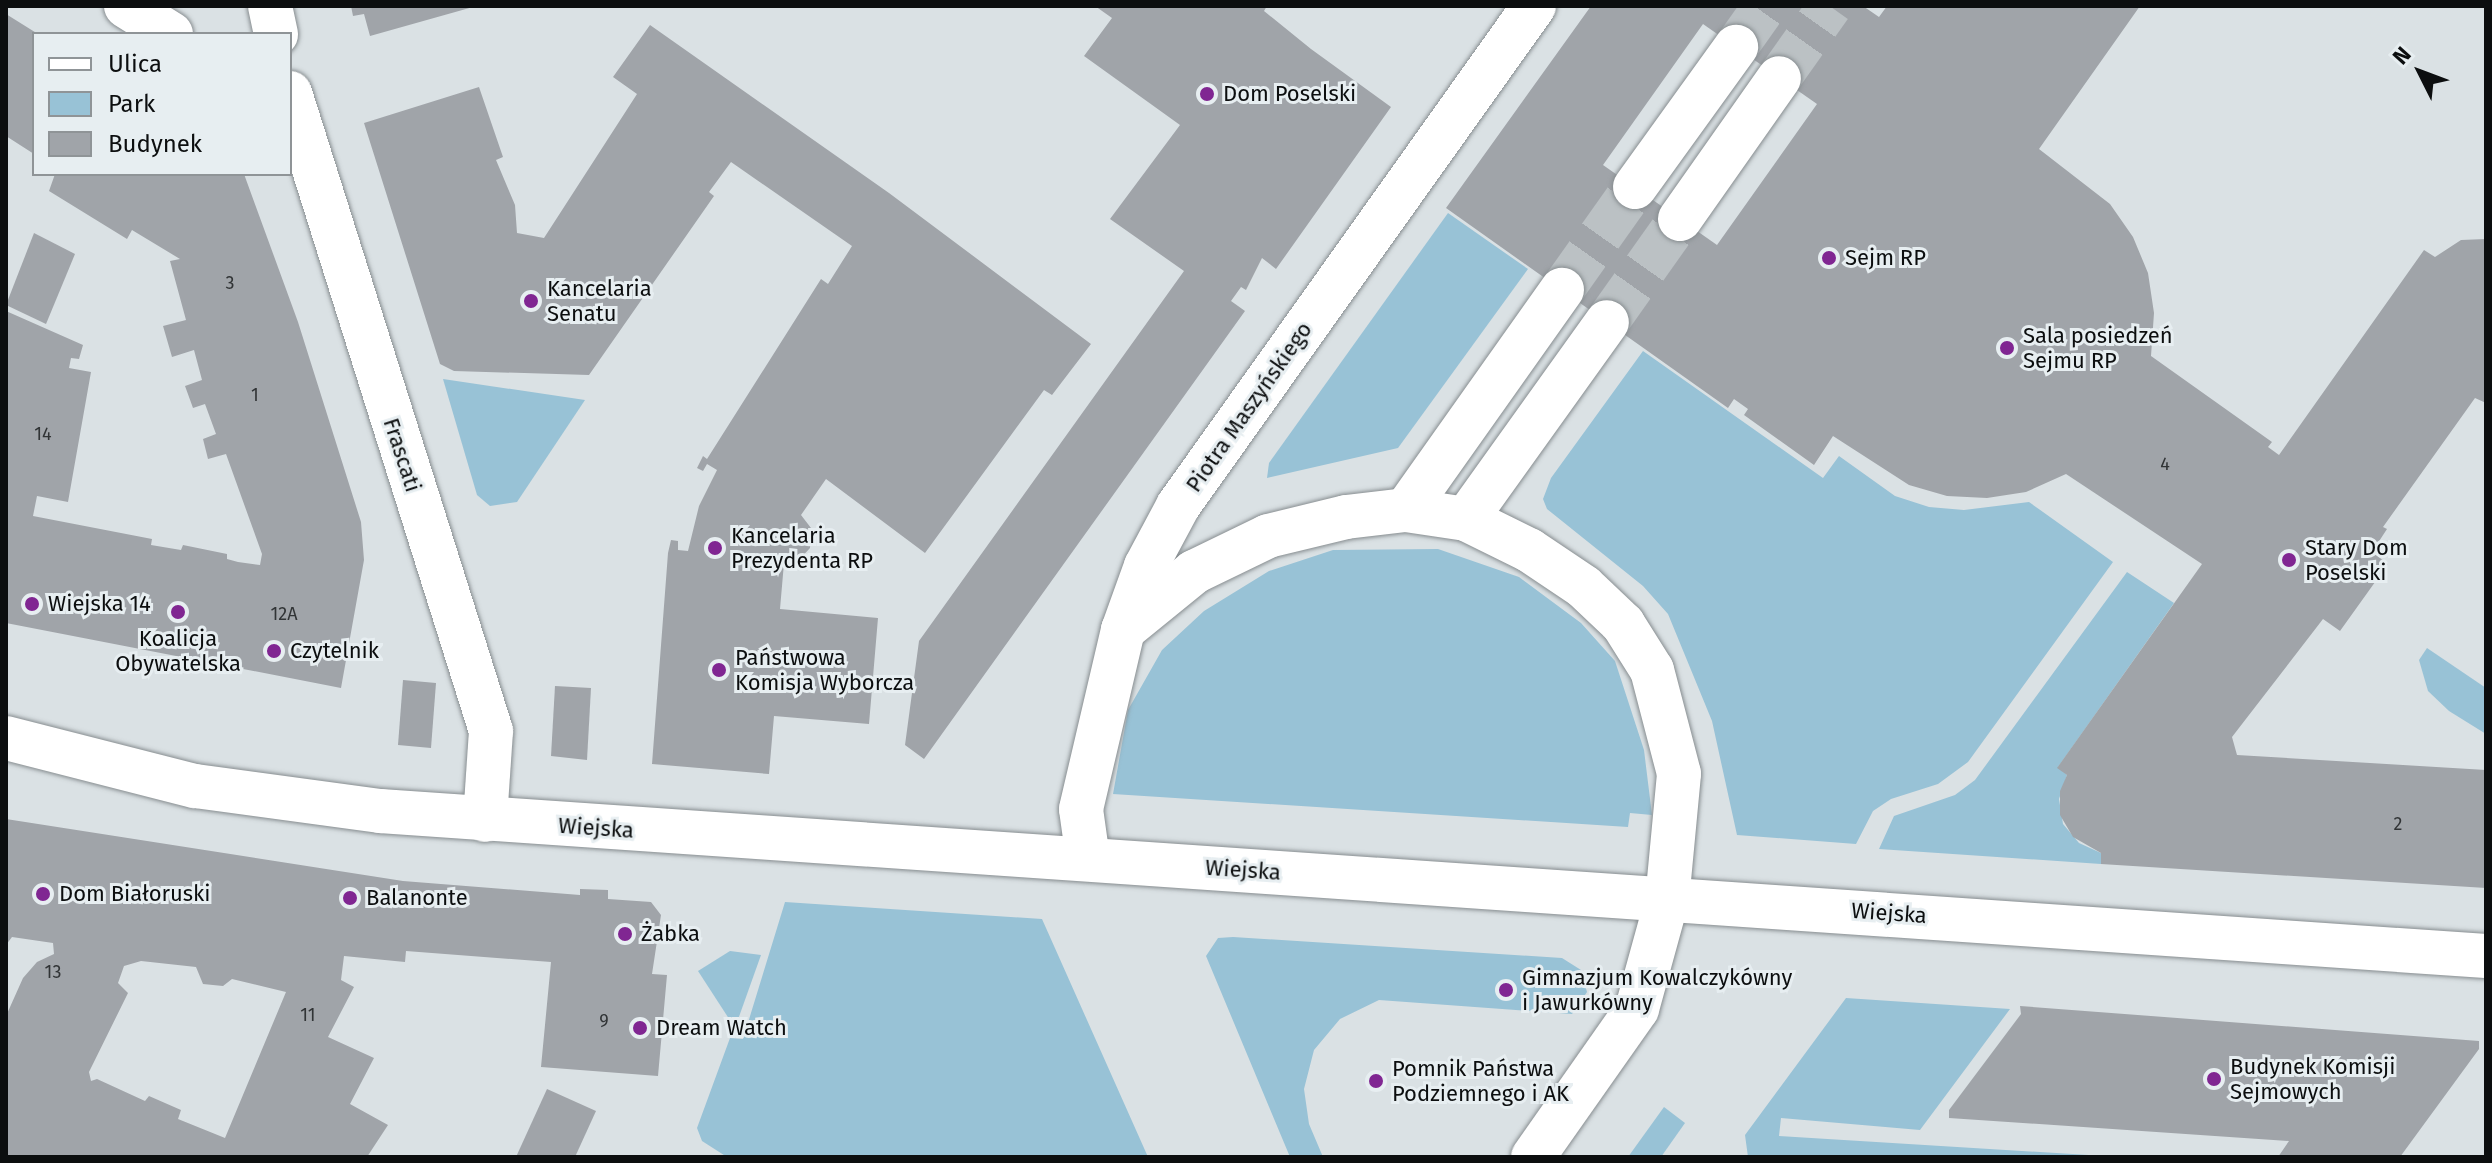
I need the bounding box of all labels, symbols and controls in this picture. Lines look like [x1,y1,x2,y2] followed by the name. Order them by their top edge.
[32,32,292,176] legend
[2380,32,2460,112] north arrow
[2387,41,2417,70] text: N
[108,50,162,78] text: Ulica
[1223,81,1356,107] place label: Dom Poselski
[1198,85,1216,103] marker: Dom Poselski
[108,90,155,118] text: Park
[108,130,202,158] text: Budynek
[1845,245,1926,271] place label: Sejm RP
[1820,249,1838,267] marker: Sejm RP
[226,272,234,294] house number: 3
[547,275,652,326] place label: Kancelaria Senatu
[522,292,540,310] marker: Kancelaria Senatu
[1180,317,1318,497] street label: Piotra Maszyńskiego
[2023,322,2173,374] place label: Sala posiedzeń Sejmu RP
[1998,339,2016,357] marker: Sala posiedzeń Sejmu RP
[251,384,259,406] house number: 1
[378,415,426,495] street label: Frascati
[34,423,52,445] house number: 14
[2160,453,2170,475] house number: 4
[731,522,873,574] place label: Kancelaria Prezydenta RP
[2305,534,2408,586] place label: Stary Dom Poselski
[706,539,724,557] marker: Kancelaria Prezydenta RP
[2280,551,2298,569] marker: Stary Dom Poselski
[48,591,151,617] place label: Wiejska 14
[23,595,41,613] marker: Wiejska 14
[169,603,187,621] marker: Koalicja Obywatelska
[270,603,298,625] house number: 12A
[115,625,241,676] place label: Koalicja Obywatelska
[290,638,379,664] place label: Czytelnik
[265,642,283,660] marker: Czytelnik
[735,644,914,696] place label: Państwowa Komisja Wyborcza
[710,661,728,679] marker: Państwowa Komisja Wyborcza
[557,812,635,844] street label: Wiejska
[2394,813,2402,835] house number: 2
[1204,854,1282,886] street label: Wiejska
[59,881,211,907] place label: Dom Białoruski
[34,885,52,903] marker: Dom Białoruski
[366,885,468,911] place label: Balanonte
[341,889,359,907] marker: Balanonte
[1850,897,1928,929] street label: Wiejska
[641,921,700,947] place label: Żabka
[616,925,634,943] marker: Żabka
[45,961,61,983] house number: 13
[1522,964,1792,1016] place label: Gimnazjum Kowalczykówny i Jawurkówny
[1497,981,1515,999] marker: Gimnazjum Kowalczykówny i Jawurkówny
[300,1004,316,1026] house number: 11
[599,1010,609,1032] house number: 9
[656,1015,787,1041] place label: Dream Watch
[631,1019,649,1037] marker: Dream Watch
[2230,1053,2395,1104] place label: Budynek Komisji Sejmowych
[1392,1055,1569,1106] place label: Pomnik Państwa Podziemnego i AK
[2205,1070,2223,1088] marker: Budynek Komisji Sejmowych
[1367,1072,1385,1090] marker: Pomnik Państwa Podziemnego i AK

